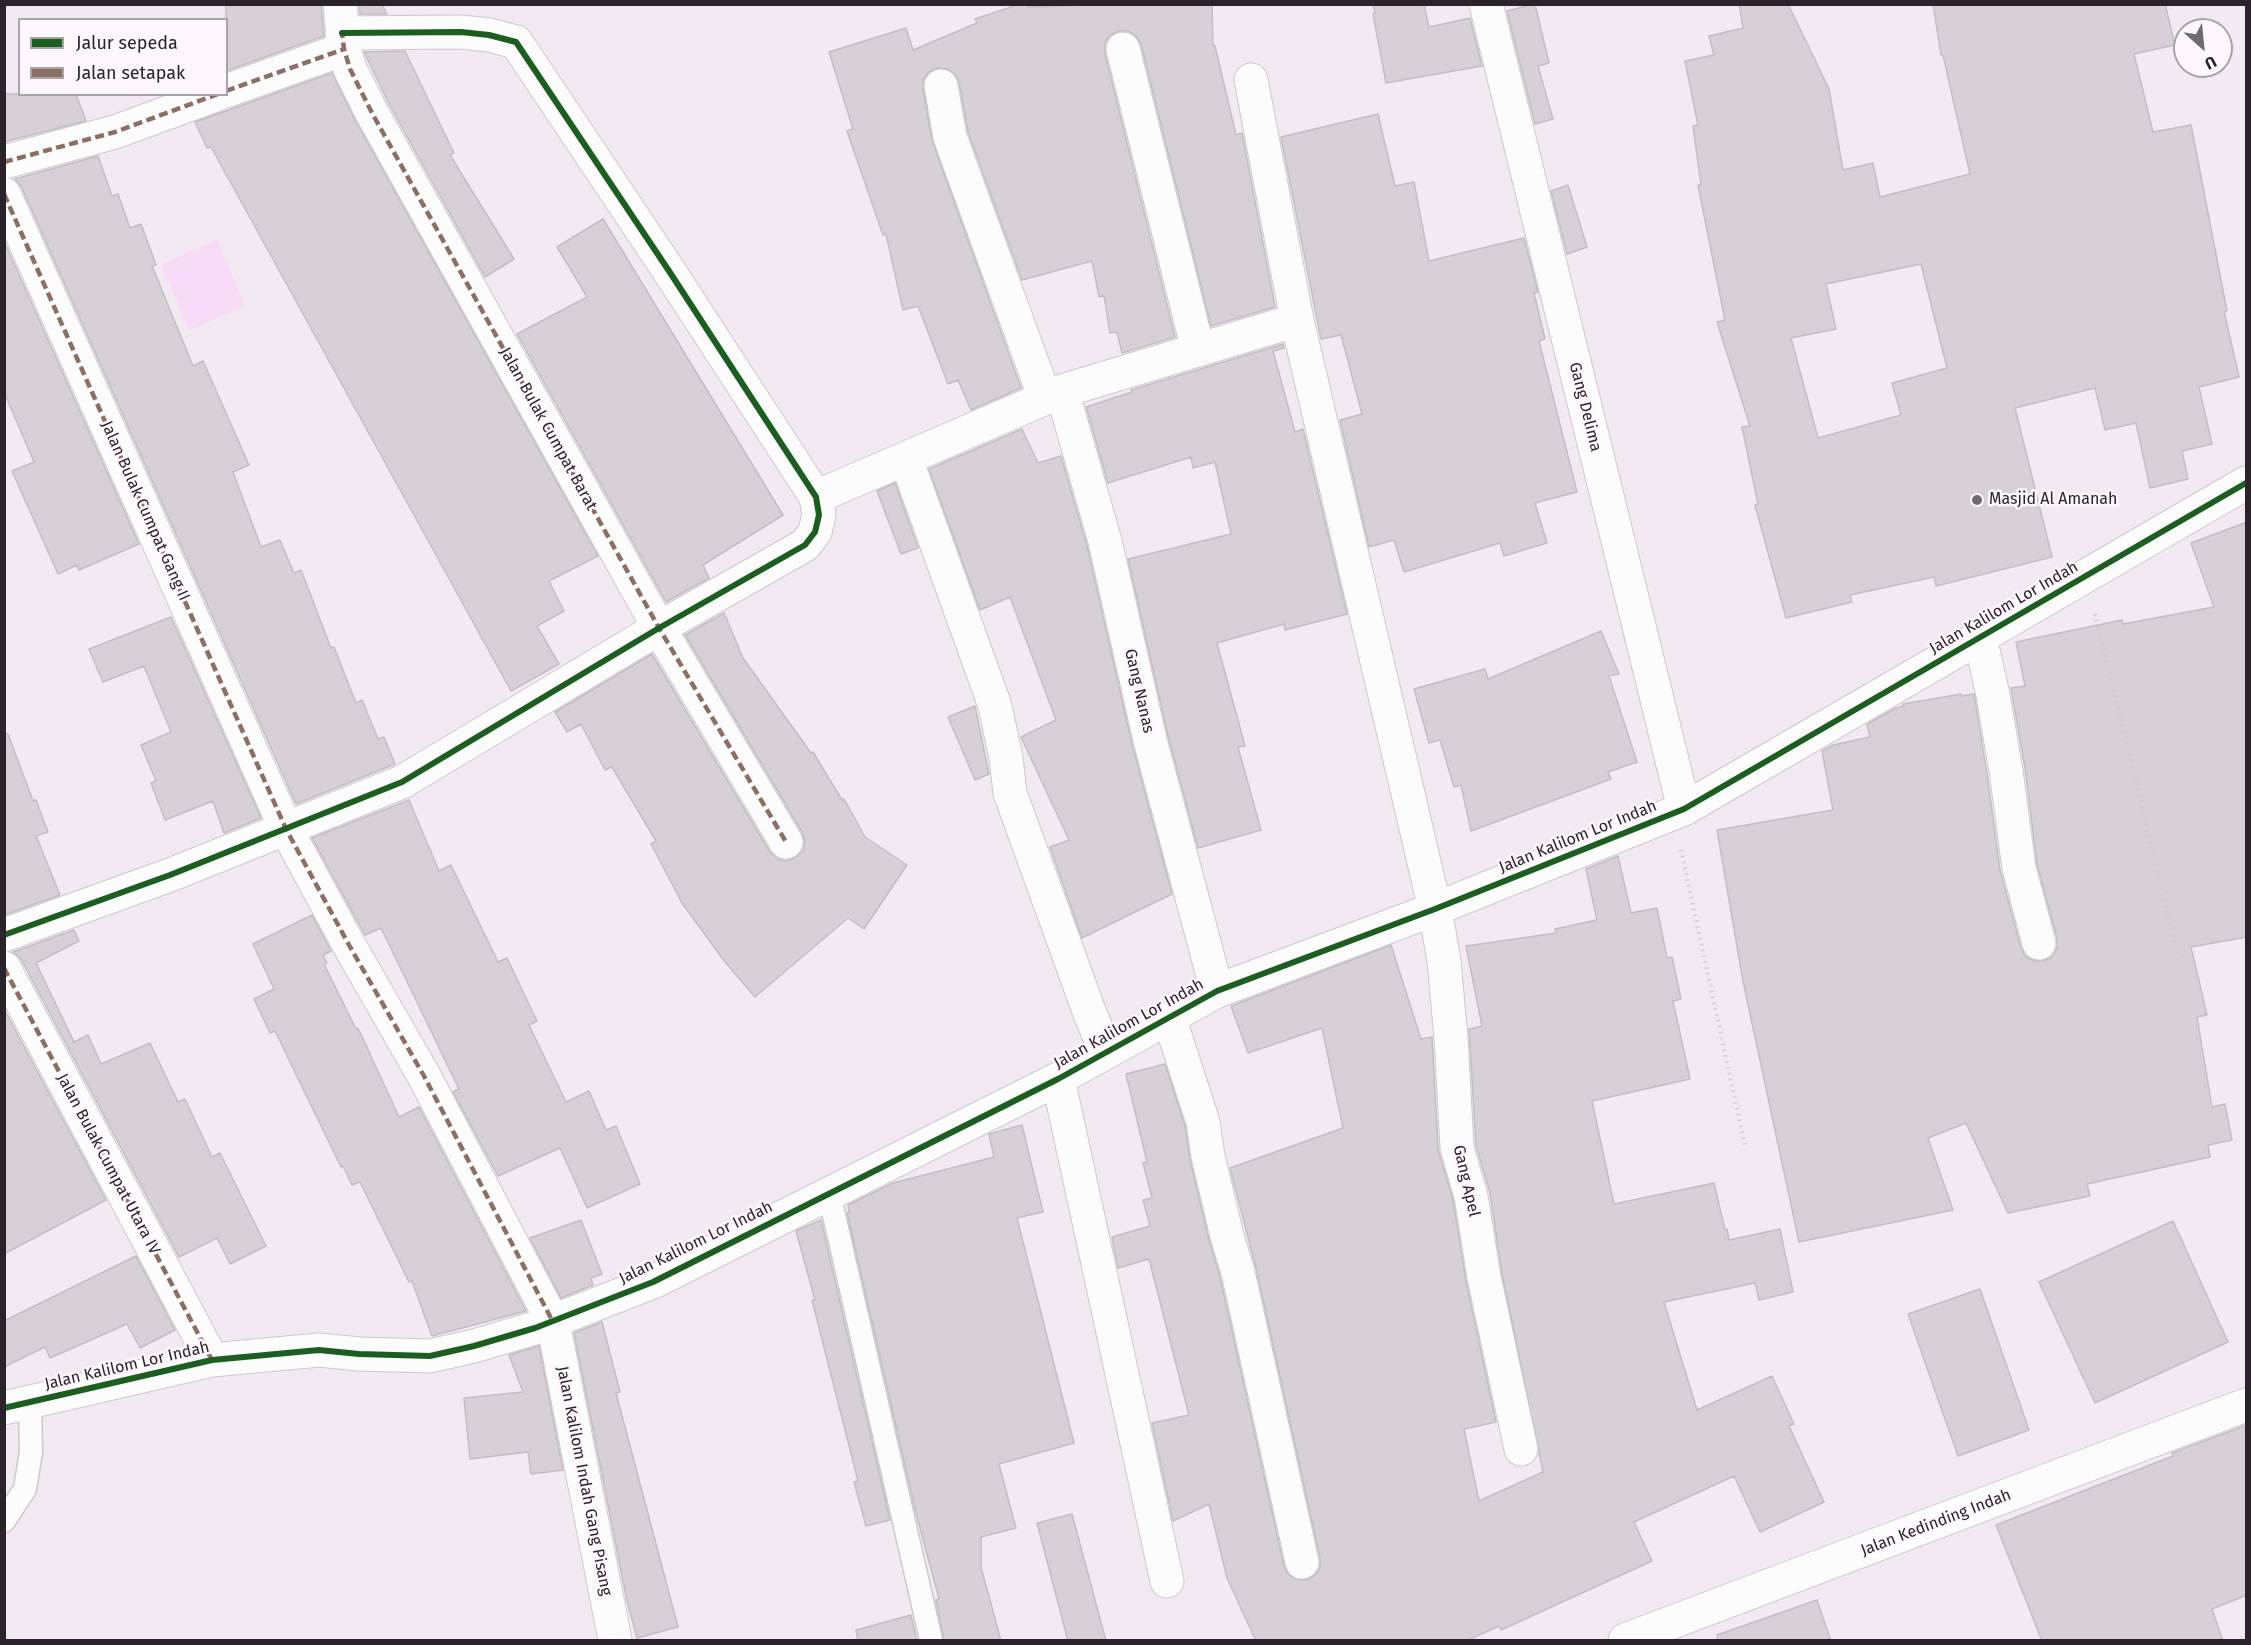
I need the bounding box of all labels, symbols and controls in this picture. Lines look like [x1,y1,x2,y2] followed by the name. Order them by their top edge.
[18,18,228,96] legend
[2173,18,2233,78] north arrow
[76,32,178,54] text: Jalur sepeda
[2202,52,2219,74] text: U
[76,62,185,84] text: Jalan setapak
[495,344,601,514] street label: Jalan Bulak Cumpat Barat
[1565,360,1605,454] street label: Gang Delima
[97,418,193,604] street label: Jalan Bulak Cumpat Gang II
[1989,490,2117,510] place label: Masjid Al Amanah
[1970,493,1984,507] marker: Masjid Al Amanah
[1926,558,2082,658] street label: Jalan Kalilom Lor Indah
[1120,647,1158,735] street label: Gang Nanas
[1496,797,1660,877] street label: Jalan Kalilom Lor Indah
[1051,975,1207,1073] street label: Jalan Kalilom Lor Indah
[52,1070,164,1258] street label: Jalan Bulak Cumpat Utara IV
[1448,1143,1484,1219] street label: Gang Apel
[616,1197,776,1289] street label: Jalan Kalilom Lor Indah
[43,1338,211,1394] street label: Jalan Kalilom Lor Indah
[552,1365,616,1597] street label: Jalan Kalilom Indah Gang Pisang
[1858,1485,2014,1561] street label: Jalan Kedinding Indah

